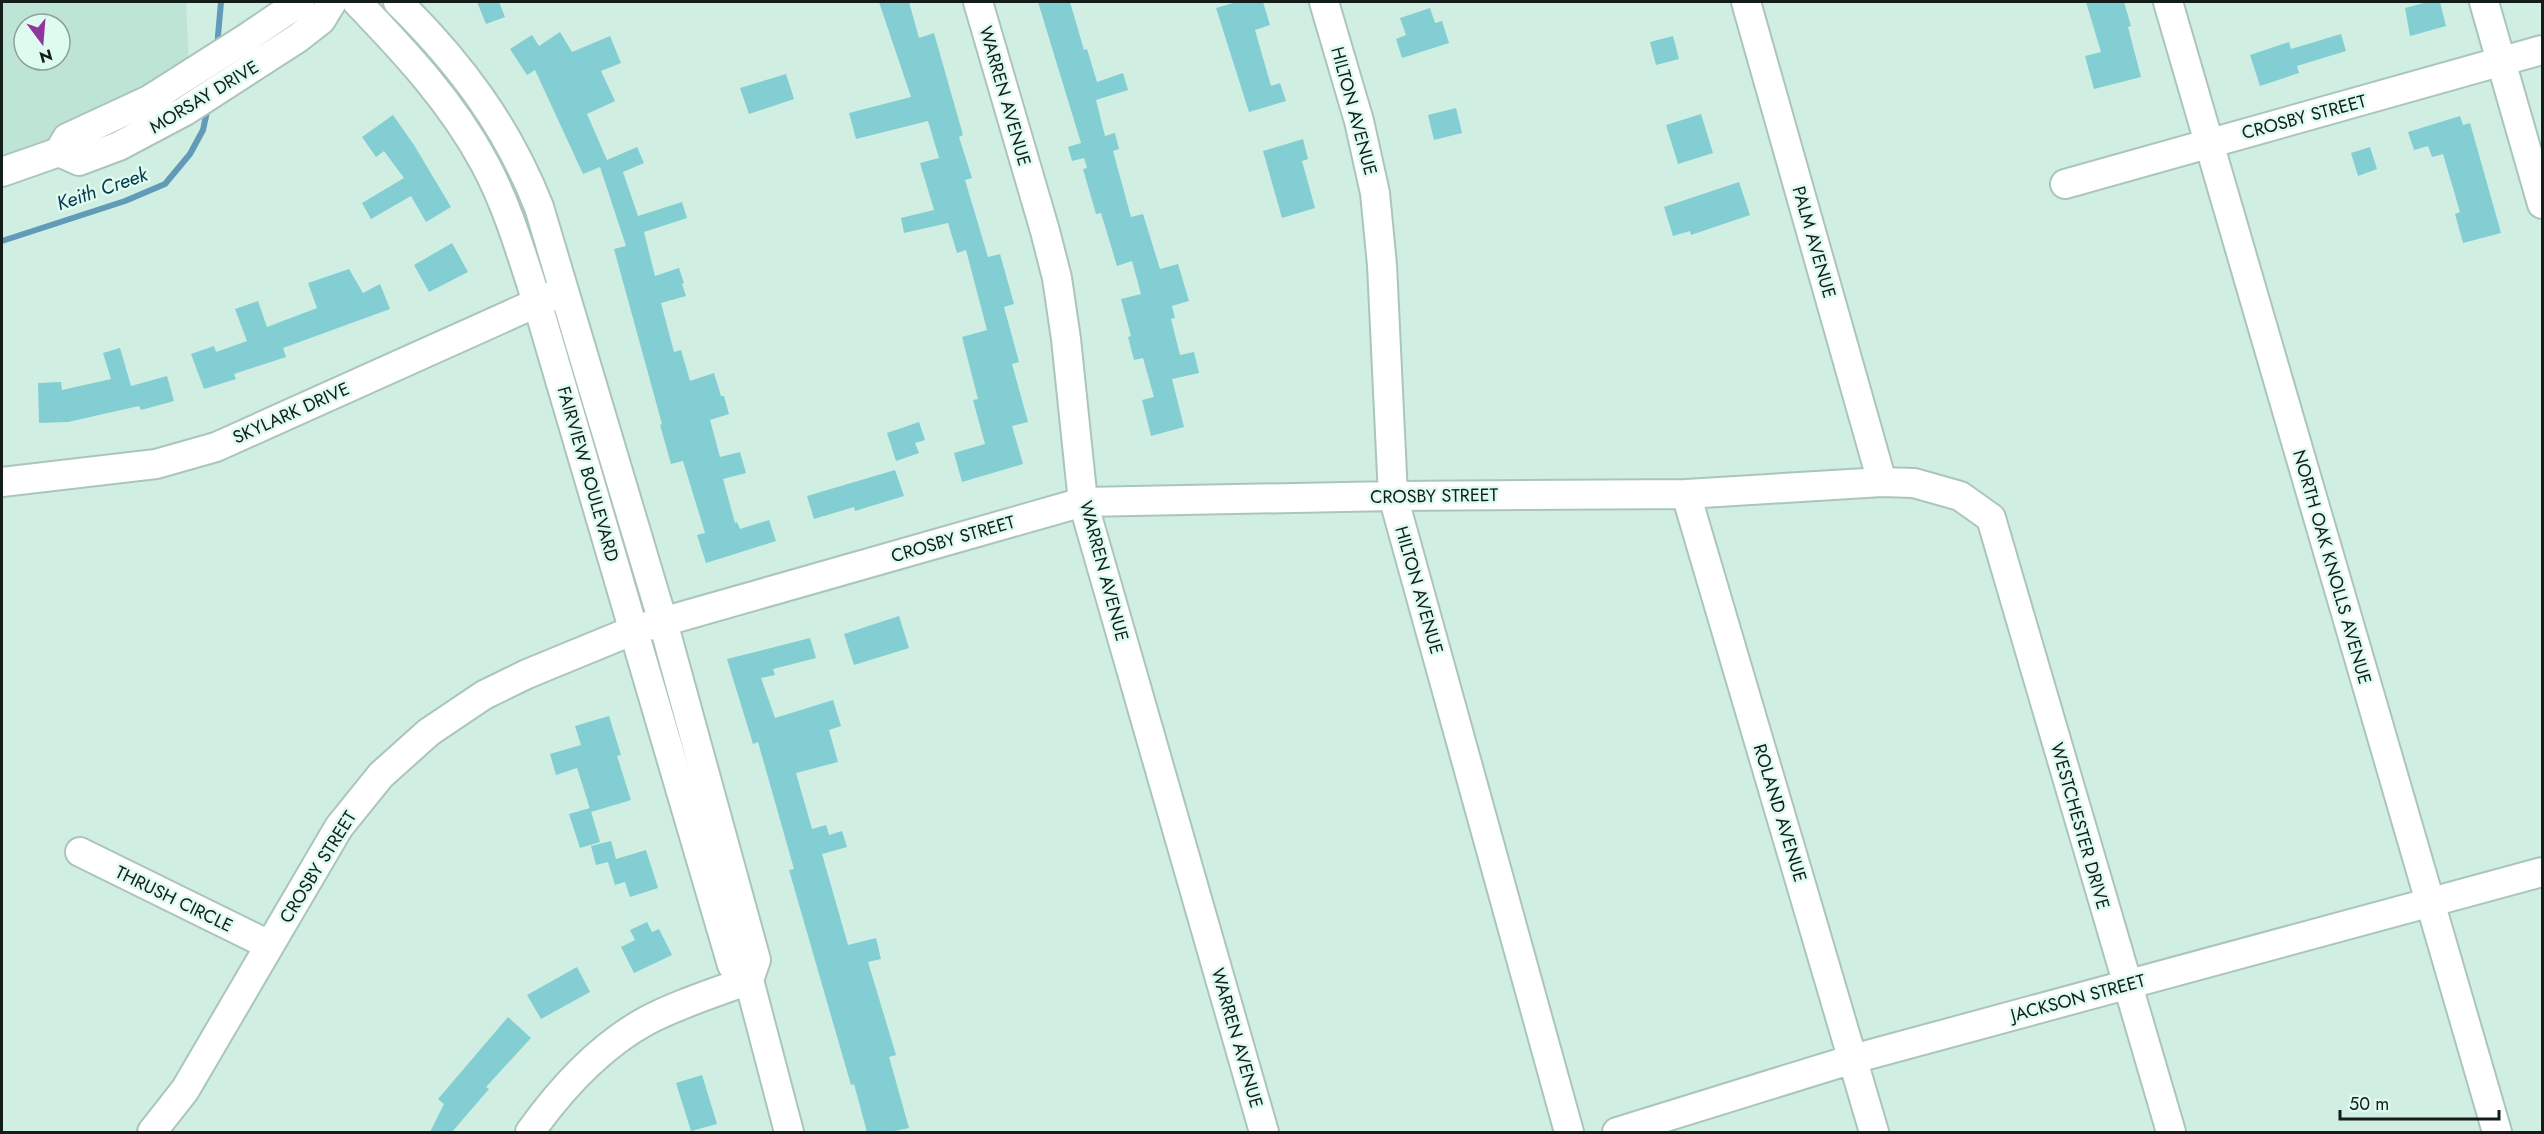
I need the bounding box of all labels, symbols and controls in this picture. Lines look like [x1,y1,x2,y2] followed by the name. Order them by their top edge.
[12,12,72,72] north arrow
[973,23,1037,169] street label: WARREN AVENUE
[37,43,55,69] text: N
[1324,44,1384,178] street label: HILTON AVENUE
[144,54,264,140] street label: MORSAY DRIVE
[2239,88,2370,146] street label: CROSBY STREET
[53,159,153,218] water label: Keith Creek
[1786,183,1842,301] street label: PALM AVENUE
[228,376,354,450] street label: SKYLARK DRIVE
[551,383,625,565] street label: FAIRVIEW BOULEVARD
[2286,447,2378,687] street label: NORTH OAK KNOLLS AVENUE
[1370,482,1499,510] street label: CROSBY STREET
[1073,498,1135,644] street label: WARREN AVENUE
[888,509,1019,569] street label: CROSBY STREET
[1388,523,1450,657] street label: HILTON AVENUE
[2044,740,2116,912] street label: WESTCHESTER DRIVE
[1747,741,1813,885] street label: ROLAND AVENUE
[273,805,363,928] street label: CROSBY STREET
[111,859,237,939] street label: THRUSH CIRCLE
[1205,965,1269,1111] street label: WARREN AVENUE
[2006,967,2149,1029] street label: JACKSON STREET
[2340,1083,2499,1121] scale bar
[2349,1091,2389,1117] text: 50 m

